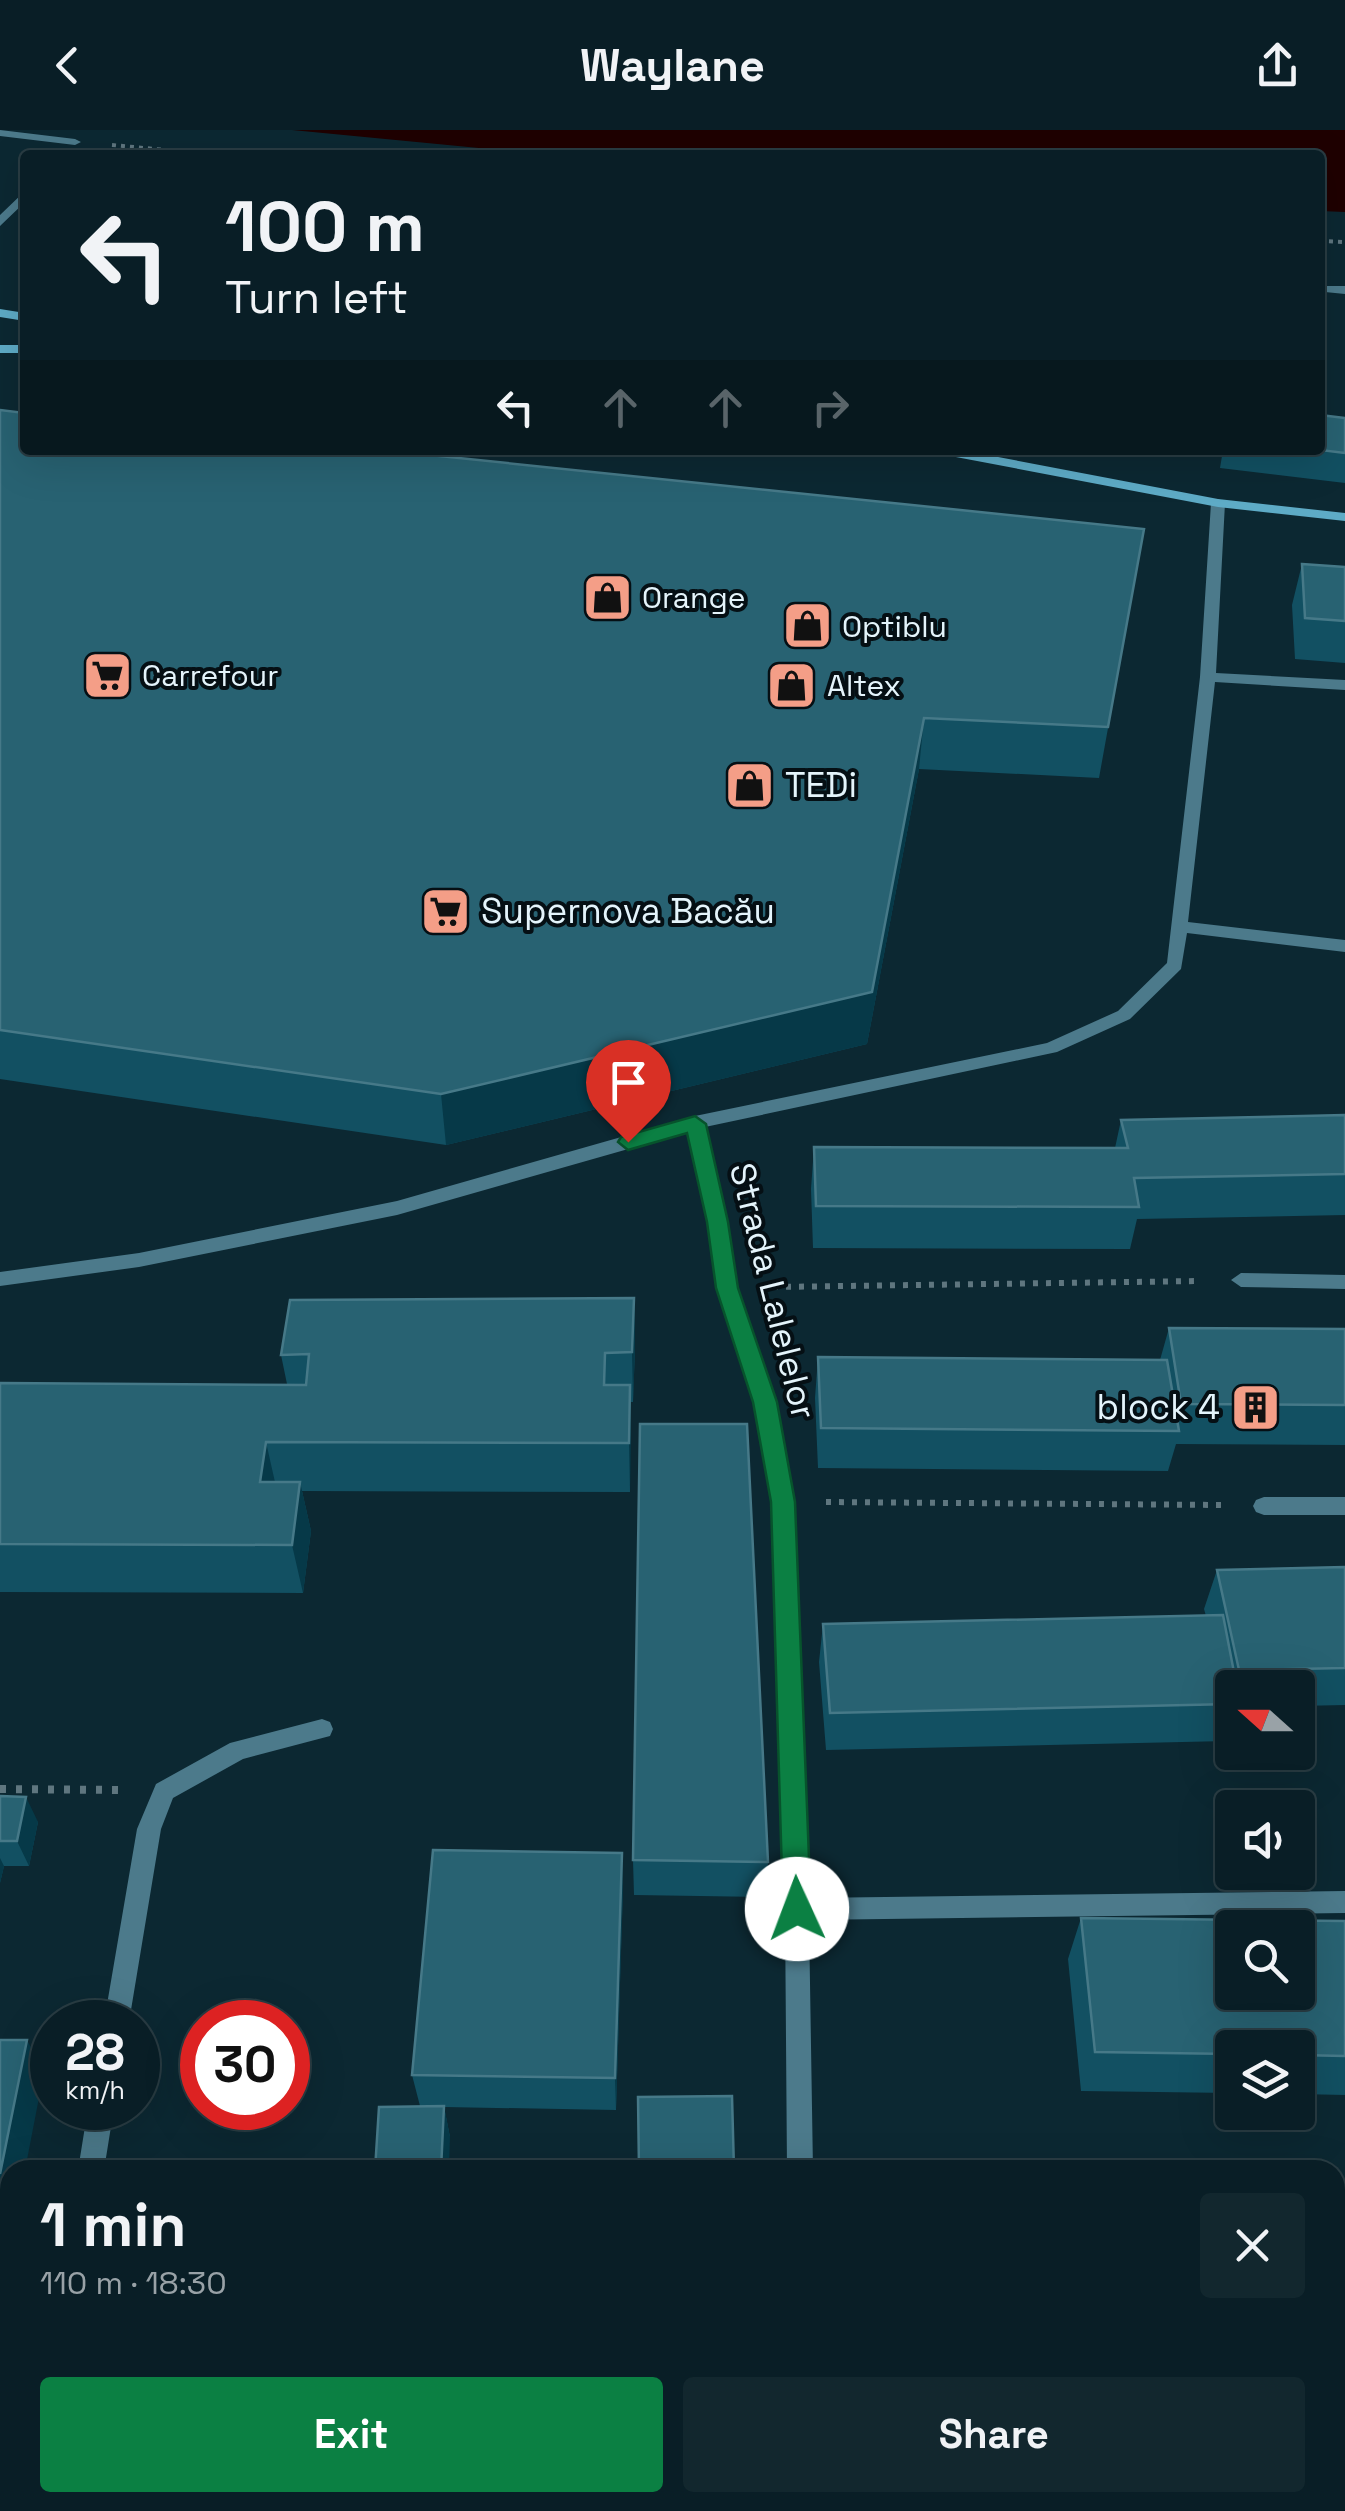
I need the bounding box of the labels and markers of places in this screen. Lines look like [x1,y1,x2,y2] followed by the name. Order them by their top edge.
[581,571,633,623] shop icon: Orange
[642,578,746,617] place label: Orange
[781,600,833,652] shop icon: Optiblu
[842,607,947,646] place label: Optiblu
[81,649,133,701] supermarket icon: Carrefour
[142,656,279,695] place label: Carrefour
[766,659,818,711] shop icon: Altex
[827,666,901,705] place label: Altex
[724,759,776,811] shop icon: TEDi
[785,763,857,807] place label: TEDi
[420,885,472,937] supermarket icon: Supernova Bacău
[481,889,775,933] place label: Supernova Bacău
[586,1040,671,1143] pin
[1229,1381,1281,1433] building icon: block 4
[1097,1385,1220,1429] place label: block 4

